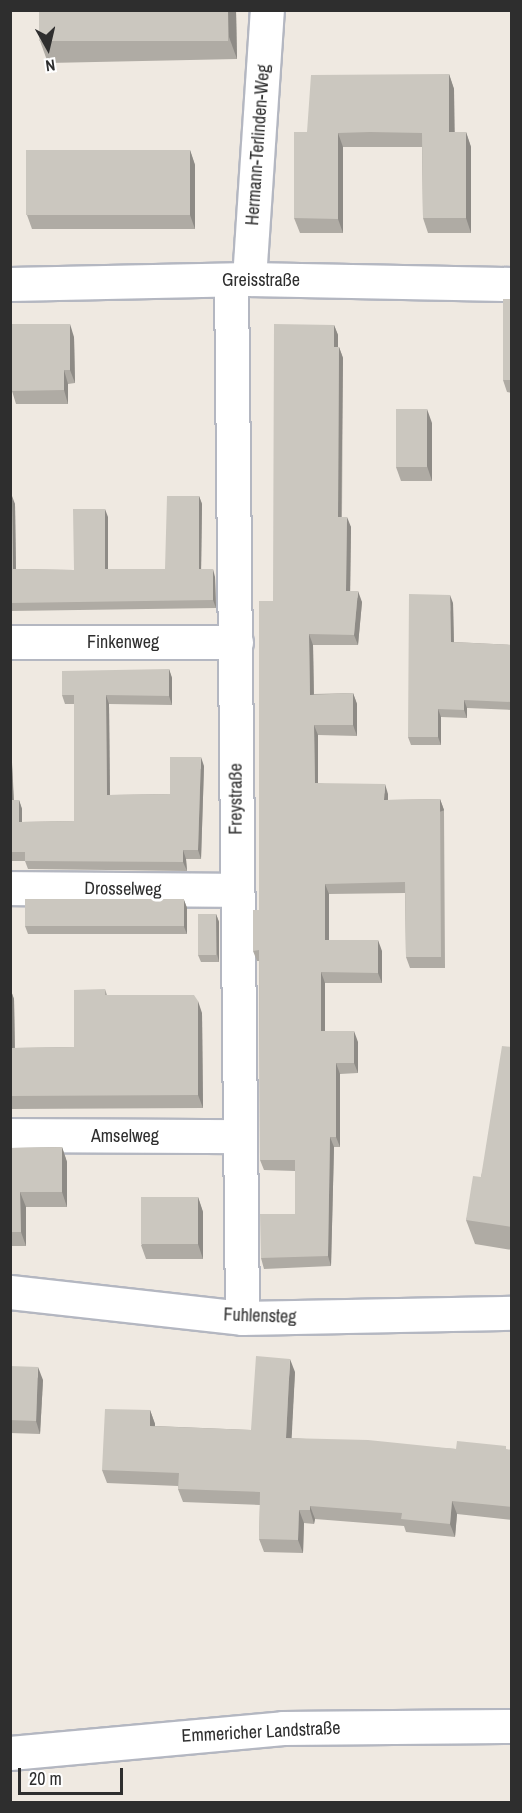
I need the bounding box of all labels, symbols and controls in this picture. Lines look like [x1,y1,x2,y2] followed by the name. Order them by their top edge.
[18,18,78,78] north arrow
[44,54,57,77] text: N
[242,64,274,226] street label: Hermann-Terlinden-Weg
[222,269,300,291] street label: Greisstraße
[87,631,159,653] street label: Finkenweg
[225,763,247,835] street label: Freystraße
[84,878,162,900] street label: Drosselweg
[91,1125,159,1147] street label: Amselweg
[223,1304,297,1328] street label: Fuhlensteg
[181,1717,341,1747] street label: Emmericher Landstraße
[21,1756,126,1794] scale bar
[29,1766,62,1791] text: 20 m

